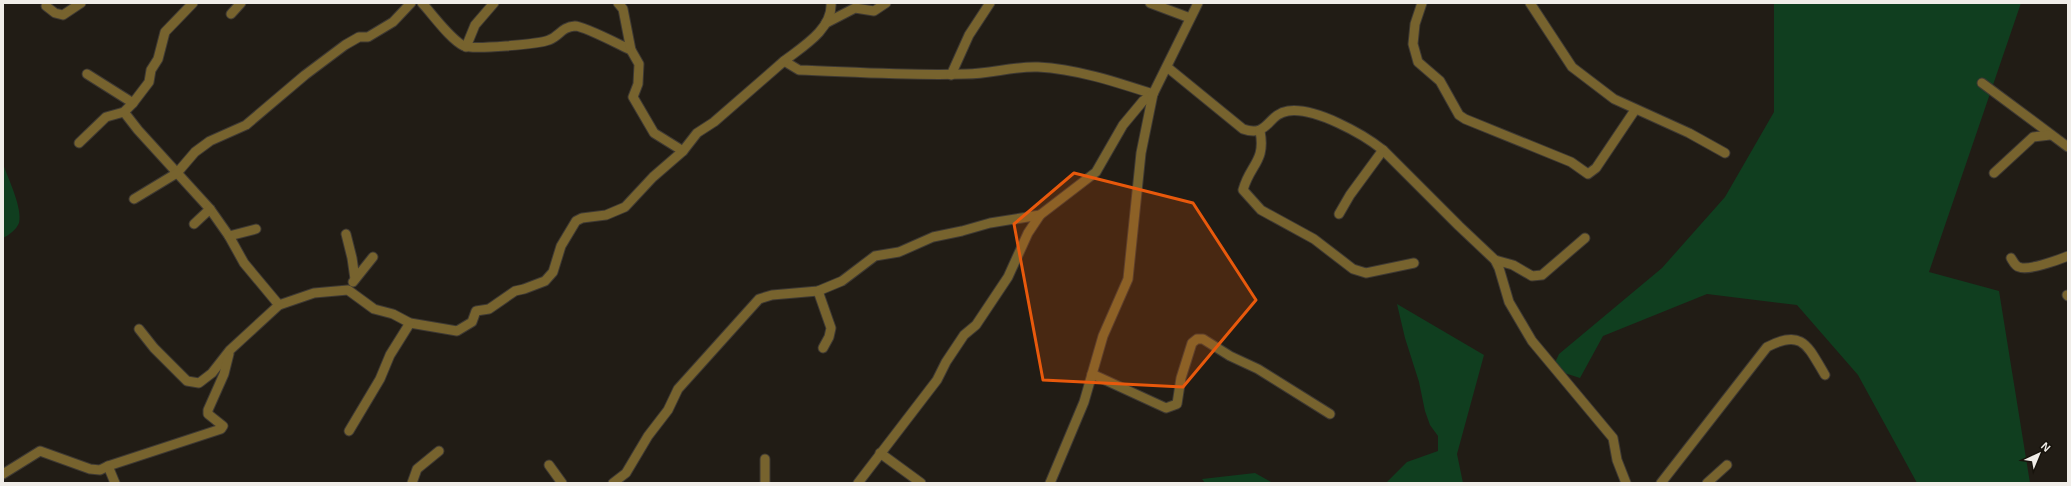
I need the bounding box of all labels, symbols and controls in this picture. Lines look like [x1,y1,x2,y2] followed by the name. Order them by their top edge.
[2019,434,2059,474] north arrow
[2039,440,2053,454] text: N

